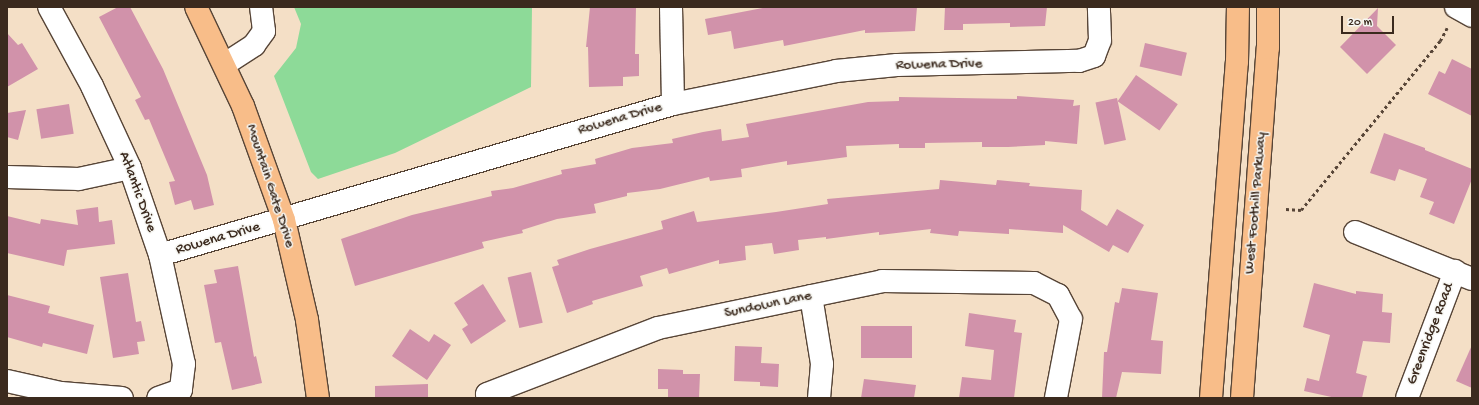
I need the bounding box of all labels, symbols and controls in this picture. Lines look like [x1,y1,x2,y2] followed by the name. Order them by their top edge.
[1343,8,1396,34] scale bar
[1348,16,1372,30] text: 20 m
[895,55,983,75] street label: Rowena Drive
[576,98,664,140] street label: Rowena Drive
[242,122,298,250] street label: Mountain Gate Drive
[1241,131,1271,275] street label: West Foothill Parkway
[114,149,160,235] street label: Atlantic Drive
[174,218,262,260] street label: Rowena Drive
[1403,281,1459,387] street label: Greenridge Road
[723,287,813,323] street label: Sundown Lane

